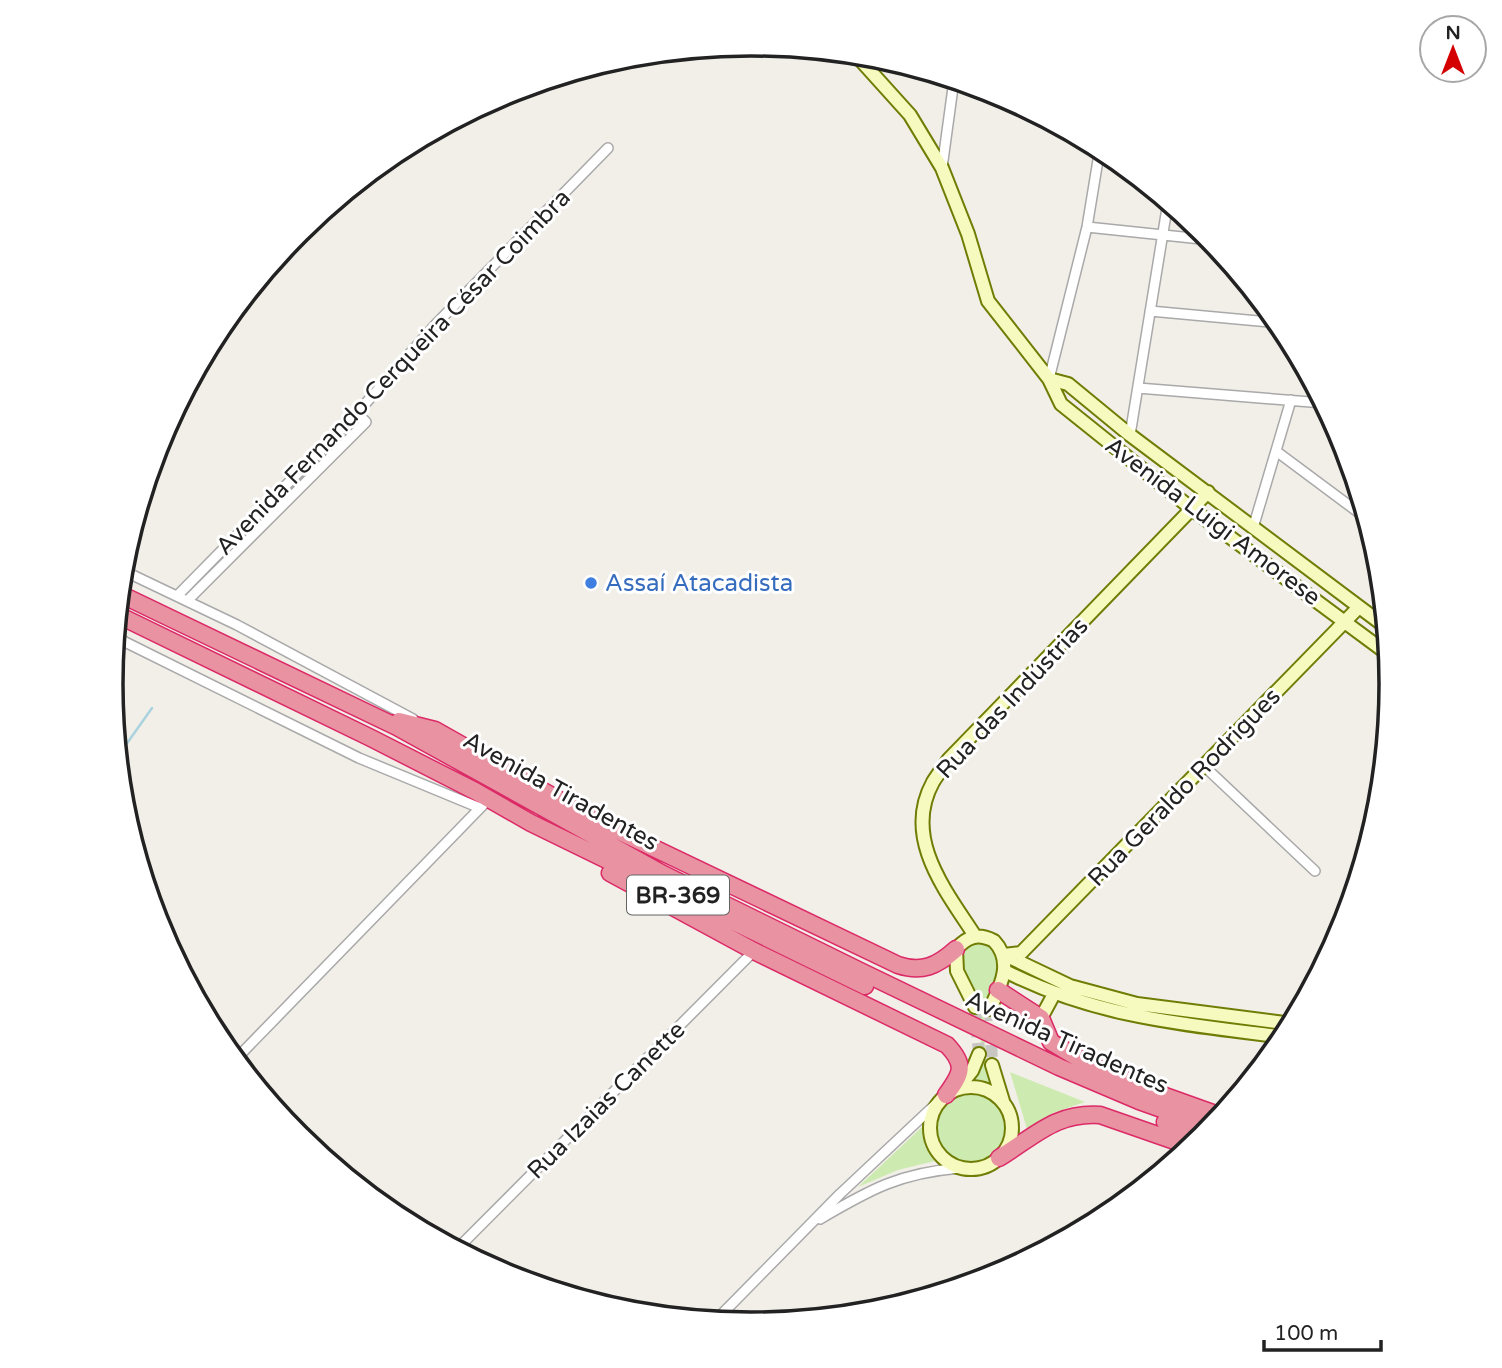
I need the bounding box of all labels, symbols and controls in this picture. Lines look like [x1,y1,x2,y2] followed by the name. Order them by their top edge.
[1418,14,1488,84] north arrow
[1445,22,1461,44] text: N
[210,183,577,561] street label: Avenida Fernando Cerqueira César Coimbra
[1099,431,1326,612] street label: Avenida Luigi Amorese
[605,569,793,598] place label: Assaí Atacadista
[583,575,599,591] marker: Assaí Atacadista
[930,612,1094,785] street label: Rua das Indústrias
[1082,682,1287,893] street label: Rua Geraldo Rodrigues
[458,726,663,857] street label: Avenida Tiradentes
[627,876,729,914] road number: BR-369
[961,985,1173,1100] street label: Avenida Tiradentes
[521,1015,691,1185] street label: Rua Izaias Canette
[1264,1308,1381,1352] scale bar
[1274,1321,1338,1346] text: 100 m

